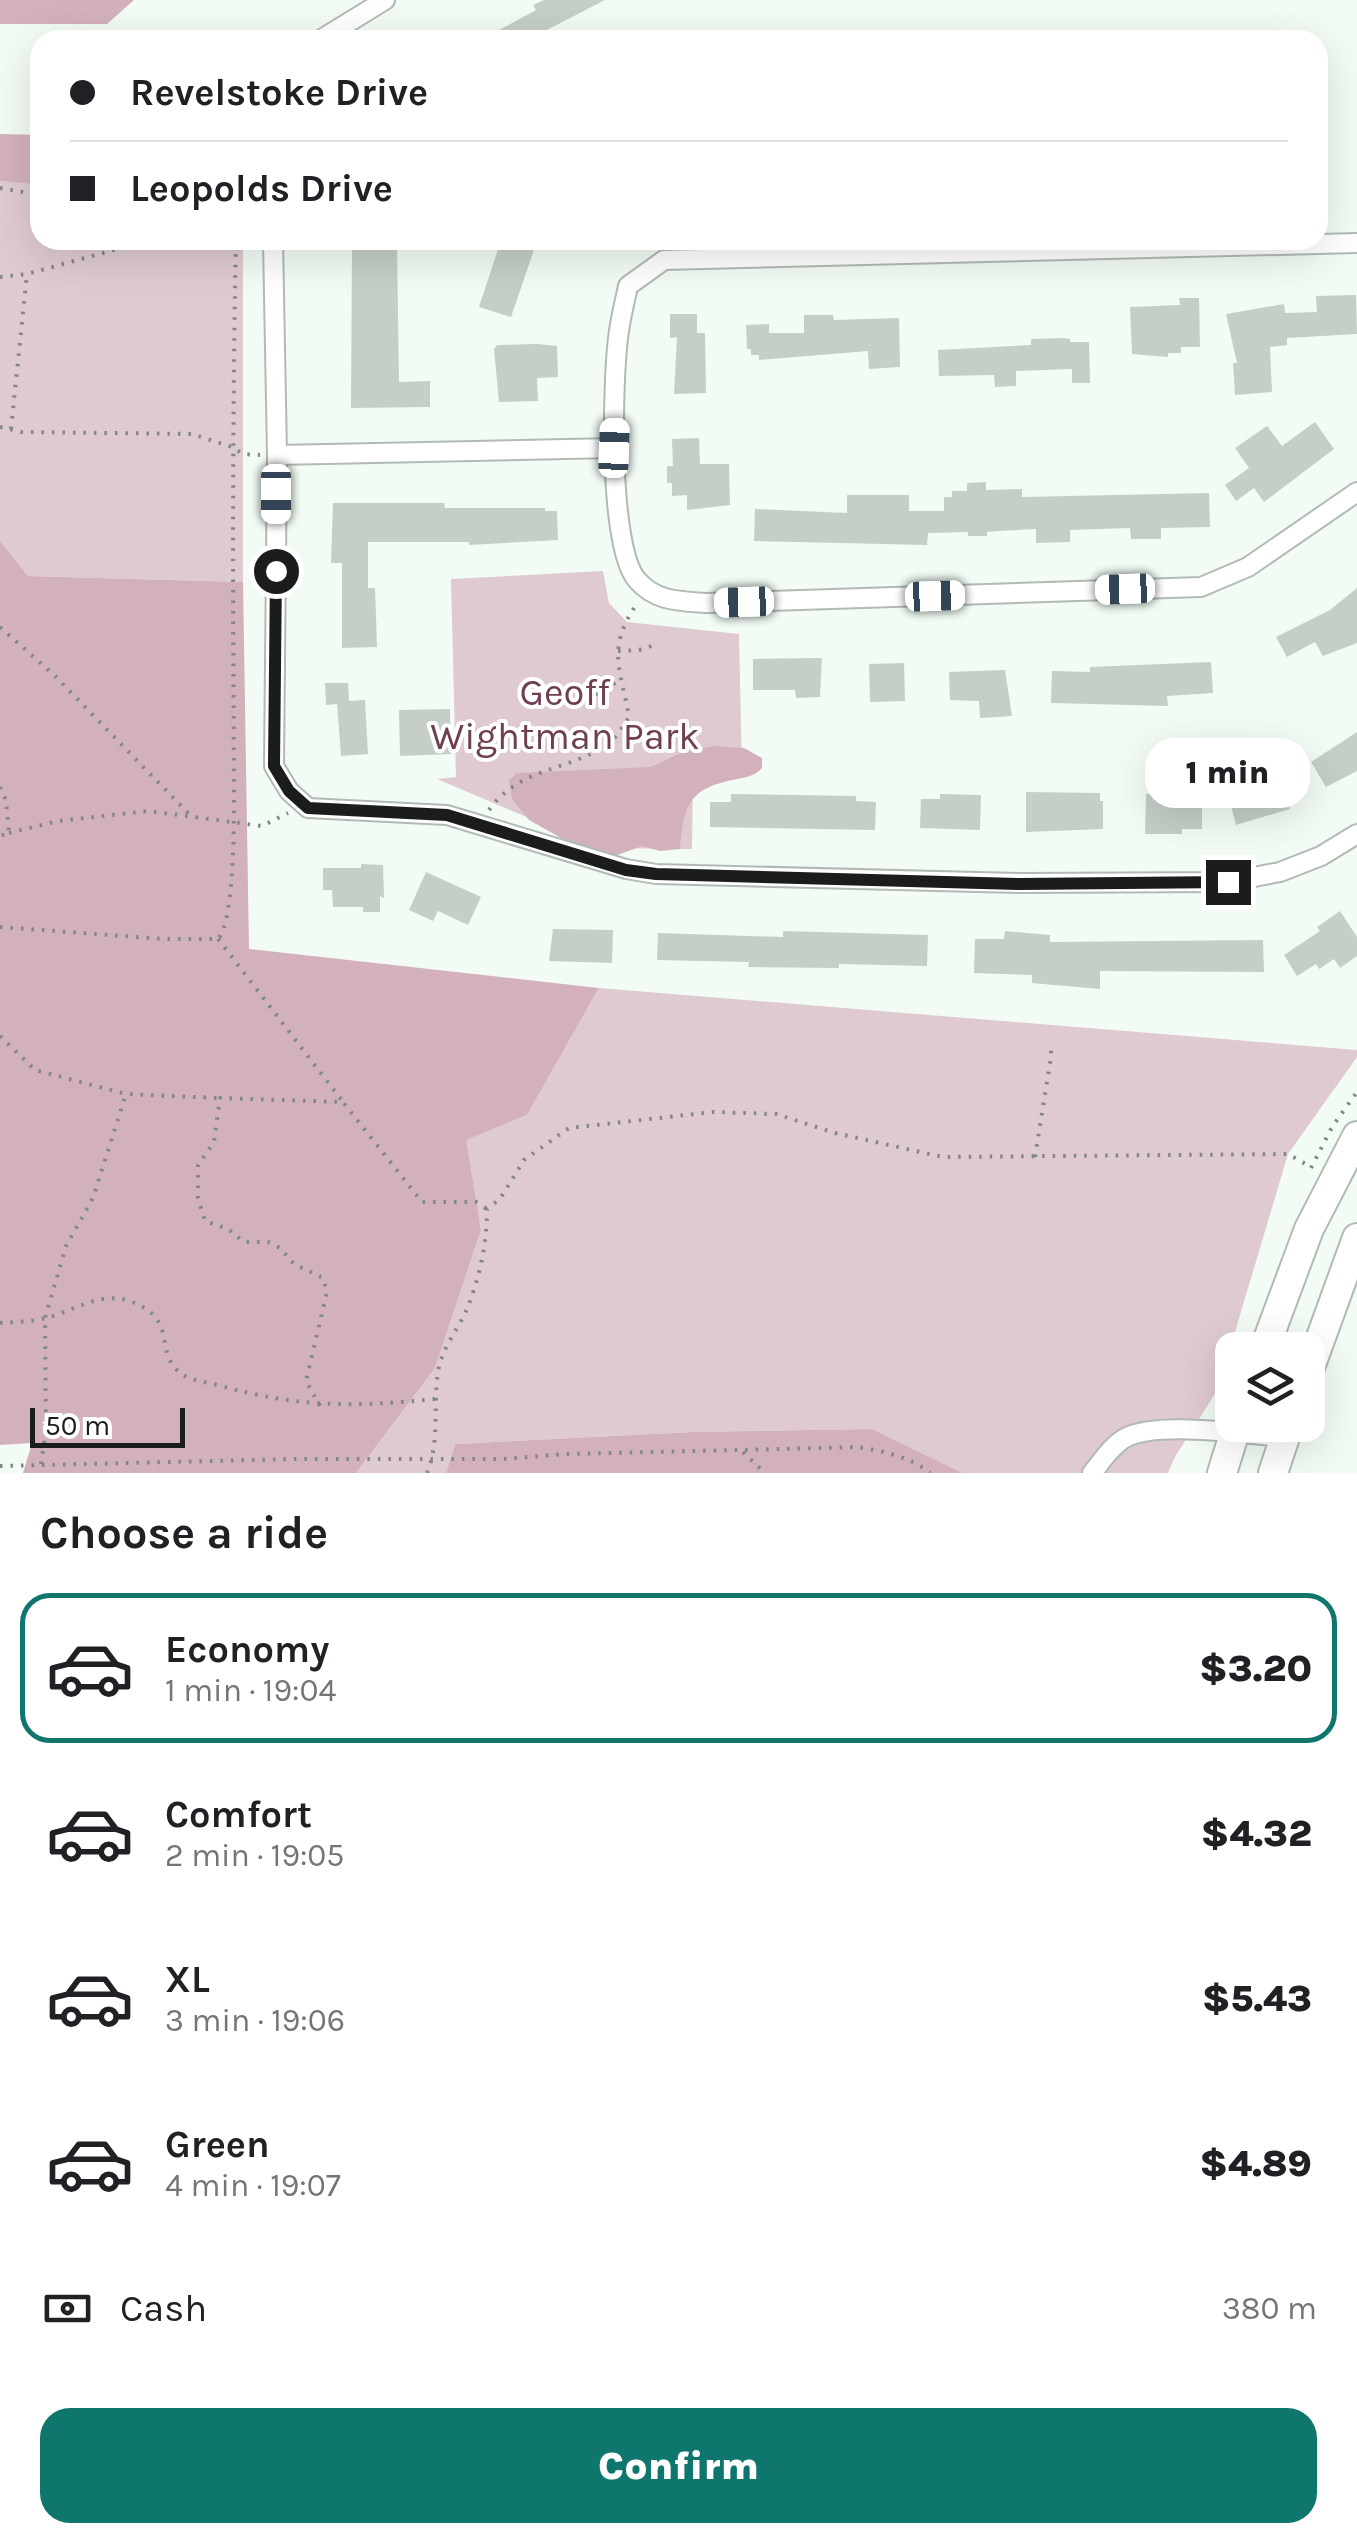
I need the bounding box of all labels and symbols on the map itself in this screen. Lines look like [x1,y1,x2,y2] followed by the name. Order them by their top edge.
[598,417,630,479] car
[261,464,291,524] car
[254,549,299,594] route start
[1094,573,1156,605] car
[904,580,966,612] car
[713,586,775,618] car
[430,670,700,759] park label: Geoff Wightman Park
[1146,737,1310,807] callout: 1 min
[1206,860,1251,905] route end
[30,1403,185,1448] scale bar

